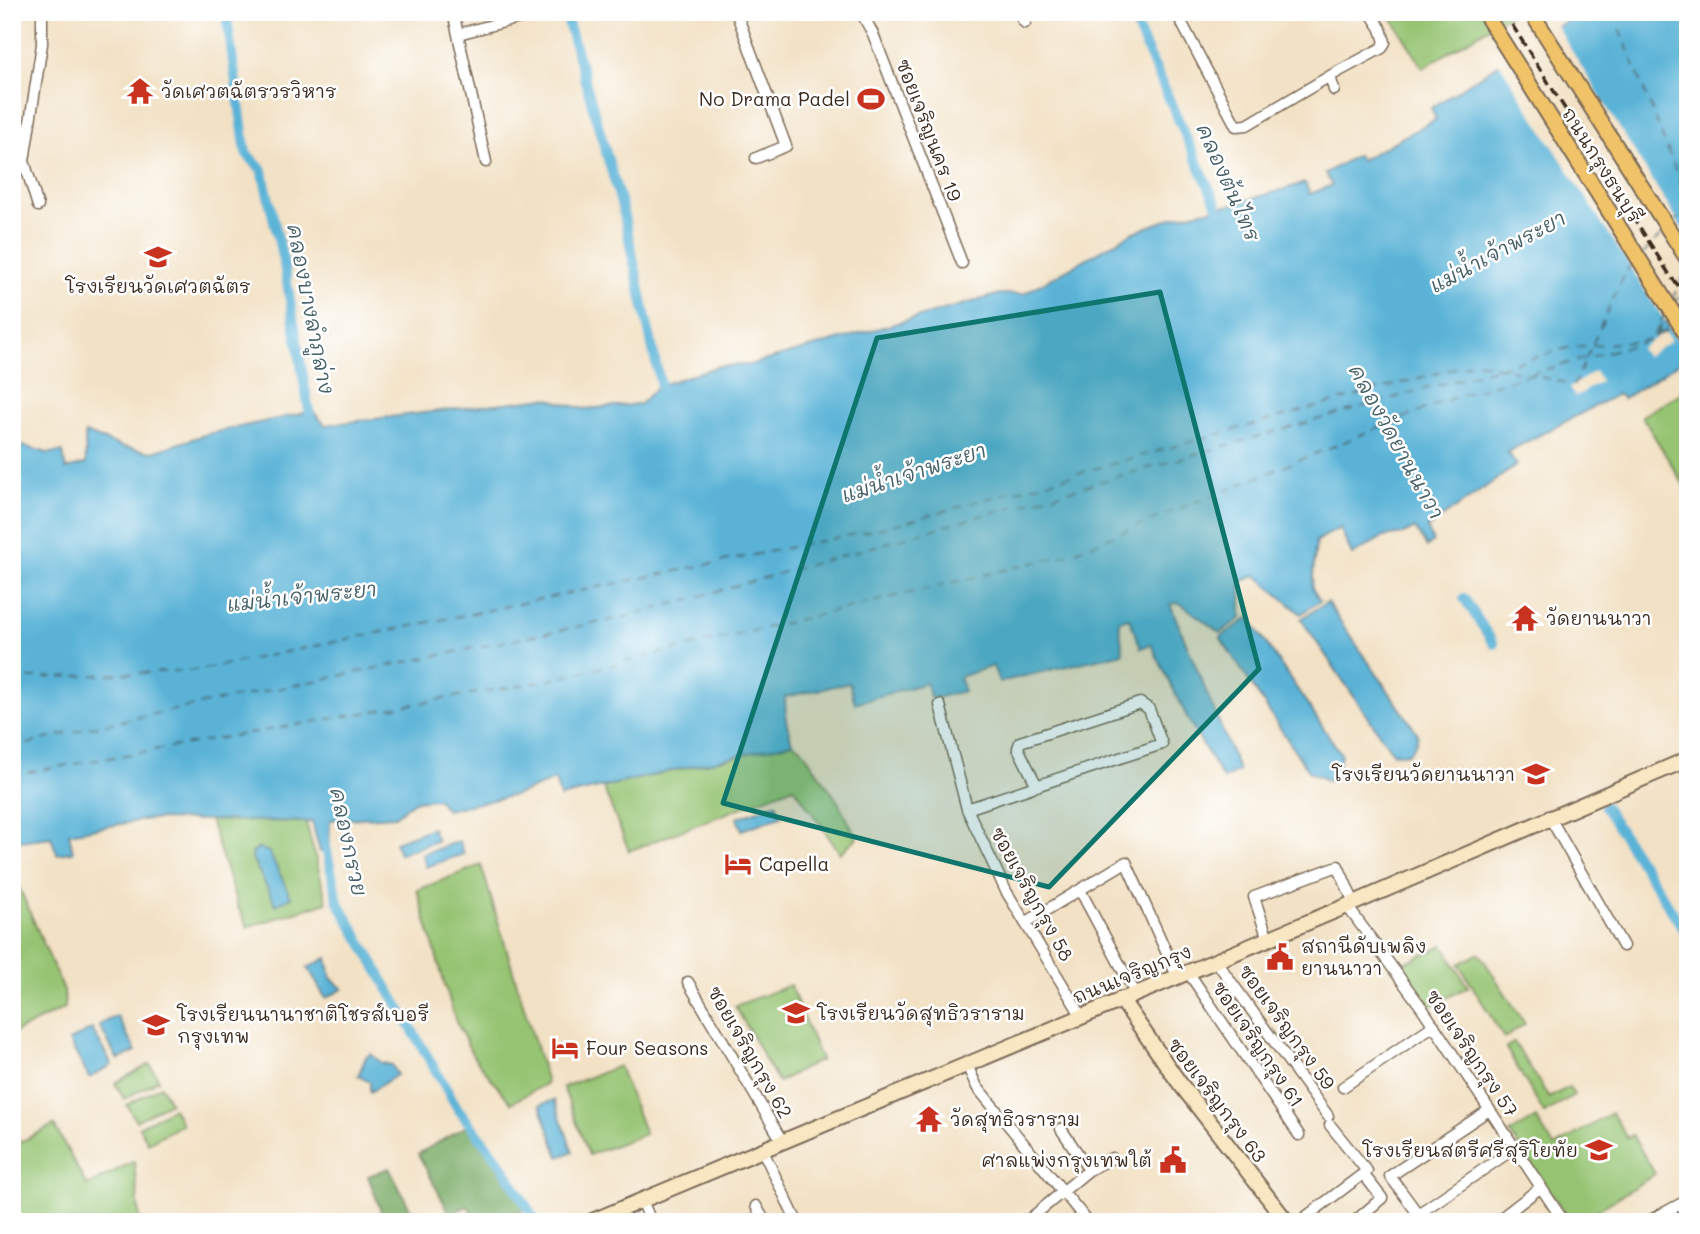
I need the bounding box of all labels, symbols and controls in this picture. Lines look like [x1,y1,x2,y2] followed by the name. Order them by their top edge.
[891,55,968,205] street label: ซอยเจริญนคร 19
[125,76,155,106] temple icon: วัดเศวตฉัตรวรวิหาร
[161,78,337,103] place label: วัดเศวตฉัตรวรวิหาร
[856,84,886,114] sports icon: No Drama Padel
[699,86,850,111] place label: No Drama Padel
[1555,102,1648,228] street label: ถนนกรุงธนบุรี
[1191,119,1268,246] water label: คลองต้นไทร
[1422,199,1570,298] water label: แม่น้ำเจ้าพระยา
[277,221,341,397] water label: คลองบางลำภูล่าง
[143,242,173,272] school or university icon: โรงเรียนวัดเศวตฉัตร
[64,273,251,298] place label: โรงเรียนวัดเศวตฉัตร
[1344,359,1451,523] water label: คลองวัดยานนาวา
[836,431,989,508] water label: แม่น้ำเจ้าพระยา
[225,569,378,617] water label: แม่น้ำเจ้าพระยา
[1510,603,1540,633] temple icon: วัดยานนาวา
[1546,605,1651,630] place label: วัดยานนาวา
[1521,759,1551,789] school or university icon: โรงเรียนวัดยานนาวา
[1331,761,1515,786] place label: โรงเรียนวัดยานนาวา
[325,785,374,898] water label: คลองกรวย
[984,822,1080,966] street label: ซอยเจริญกรุง 58
[723,849,753,879] hotel icon: Capella
[759,851,829,876] place label: Capella
[1301,933,1426,980] place label: สถานีดับเพลิง ยานนาวา
[1069,938,1196,1011] street label: ถนนเจริญกรุง
[1265,942,1295,972] public building icon: สถานีดับเพลิง ยานนาวา
[1232,959,1341,1096] street label: ซอยเจริญกรุง 59
[1205,976,1310,1113] street label: ซอยเจริญกรุง 61
[701,981,798,1123] street label: ซอยเจริญกรุง 62
[1419,984,1524,1122] street label: ซอยเจริญกรุง 57
[781,998,811,1028] school or university icon: โรงเรียนวัดสุทธิวราราม
[816,1000,1025,1027] place label: โรงเรียนวัดสุทธิวราราม
[176,1001,429,1050] place label: โรงเรียนนานาชาติโชรส์เบอรี กรุงเทพ
[141,1010,171,1040] school or university icon: โรงเรียนนานาชาติโชรส์เบอรี กรุงเทพ
[550,1033,580,1063] hotel icon: Four Seasons
[1161,1033,1272,1168] street label: ซอยเจริญกรุง 63
[586,1035,708,1060] place label: Four Seasons
[914,1104,944,1134] temple icon: วัดสุทธิวราราม
[950,1106,1080,1133] place label: วัดสุทธิวราราม
[1584,1135,1614,1165] school or university icon: โรงเรียนสตรีศรีสุริโยทัย
[1361,1137,1578,1164] place label: โรงเรียนสตรีศรีสุริโยทัย
[1158,1145,1188,1175] public building icon: ศาลแพ่งกรุงเทพใต้
[981,1147,1152,1174] place label: ศาลแพ่งกรุงเทพใต้

